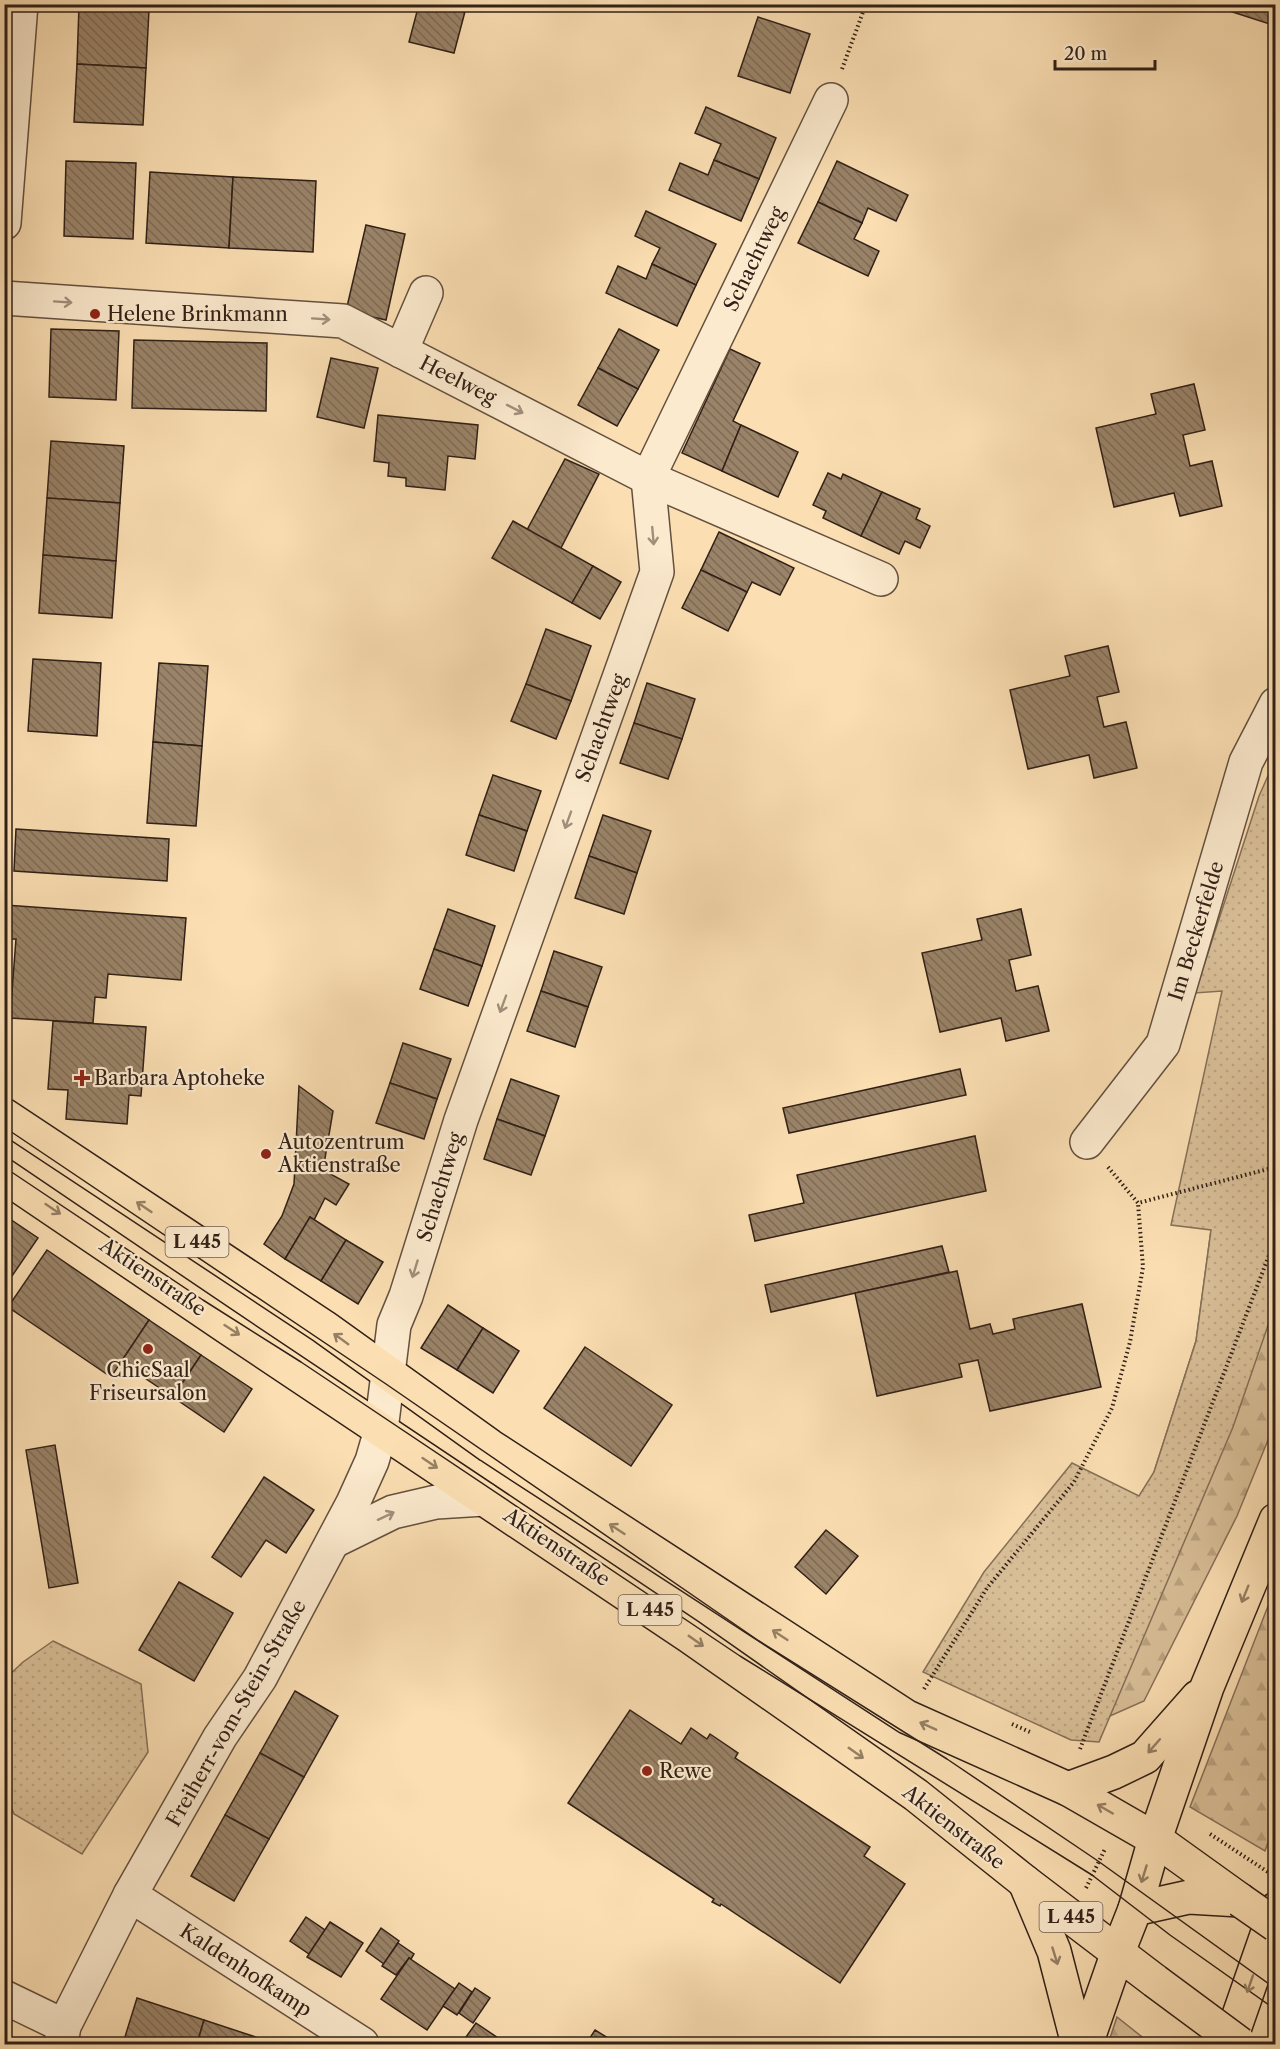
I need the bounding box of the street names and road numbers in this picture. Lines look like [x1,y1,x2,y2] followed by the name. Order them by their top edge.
[718,202,790,315] street label: Schachtweg
[416,351,501,410] street label: Heelweg
[570,670,632,785] street label: Schachtweg
[1163,858,1229,1004] street label: Im Beckerfelde
[412,1129,468,1245] street label: Schachtweg
[166,1227,228,1257] road number: L 445
[95,1232,211,1321] street label: Aktienstraße
[499,1502,615,1591] street label: Aktienstraße
[161,1595,311,1831] street label: Freiherr-vom-Stein-Straße
[618,1595,682,1625] road number: L 445
[897,1779,1010,1874] street label: Aktienstraße
[1040,1902,1102,1932] road number: L 445
[176,1918,316,2022] street label: Kaldenhofkamp

